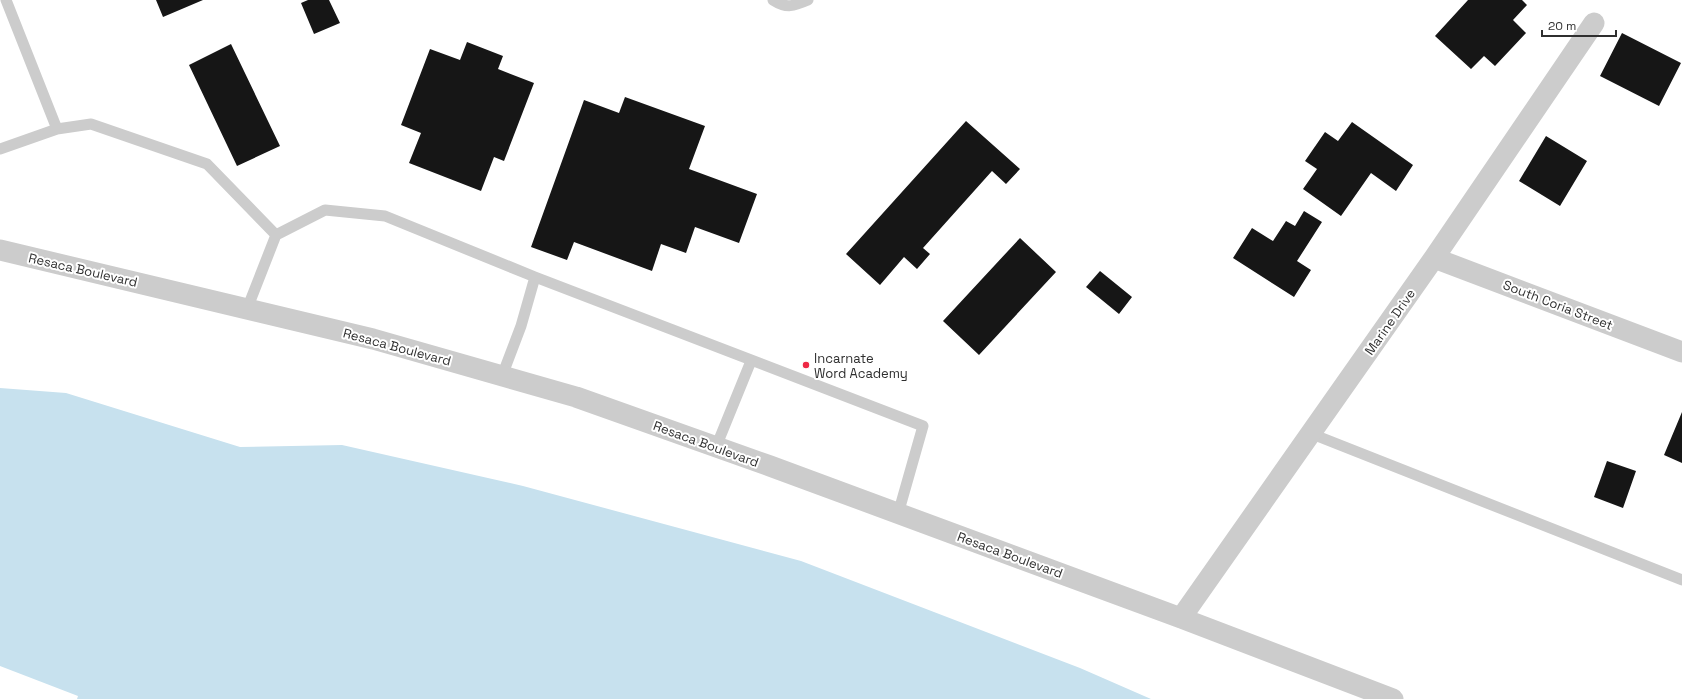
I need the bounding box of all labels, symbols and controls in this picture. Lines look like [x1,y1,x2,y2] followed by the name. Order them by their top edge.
[1542,12,1616,38] scale bar
[1548,18,1576,34] text: 20 m
[27,249,139,291] street label: Resaca Boulevard
[1501,276,1615,334] street label: South Coria Street
[1361,286,1419,358] street label: Marine Drive
[341,324,453,370] street label: Resaca Boulevard
[814,350,908,382] place label: Incarnate Word Academy
[801,360,811,370] marker: Incarnate Word Academy
[651,417,761,471] street label: Resaca Boulevard
[955,528,1065,582] street label: Resaca Boulevard

